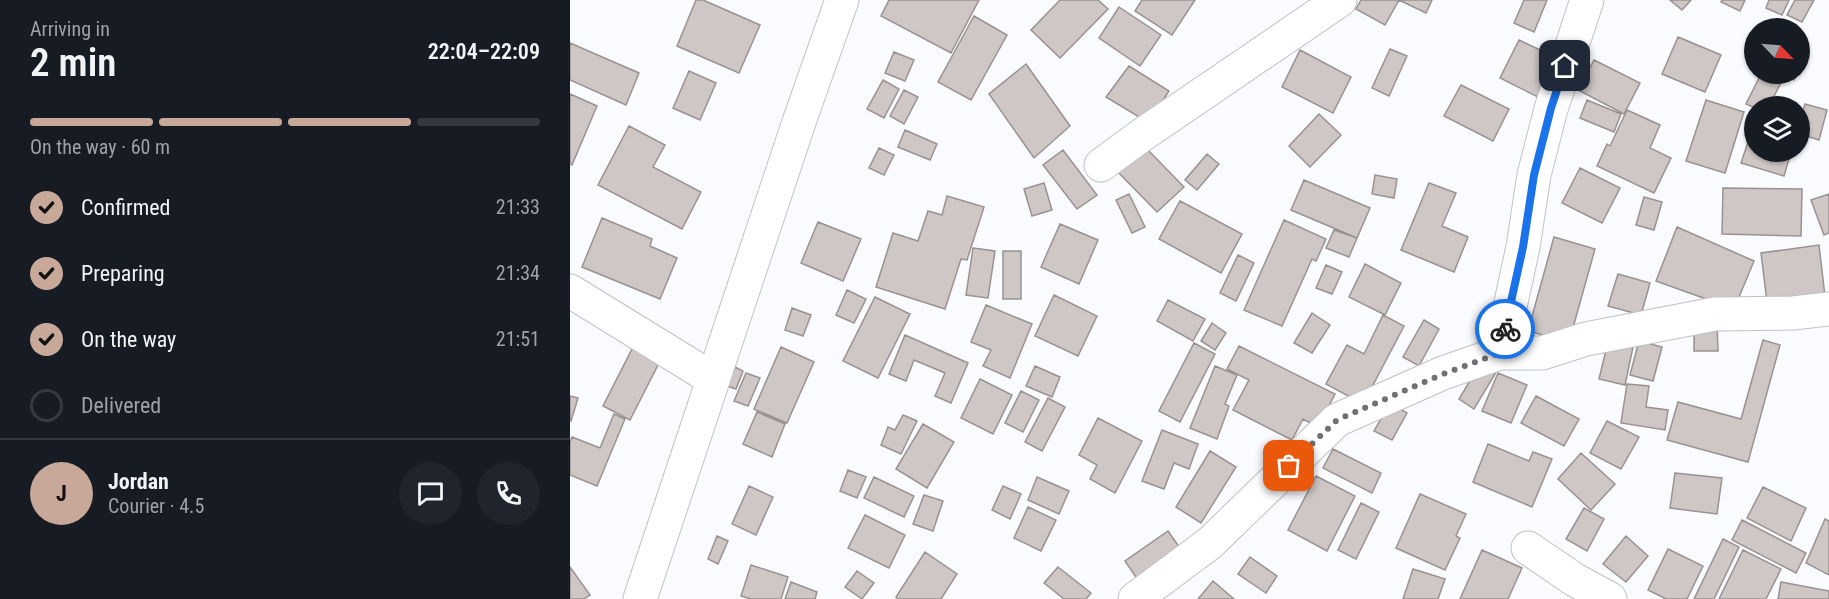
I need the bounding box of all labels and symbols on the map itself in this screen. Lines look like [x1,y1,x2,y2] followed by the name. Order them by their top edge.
[1744,18,1810,84] north arrow
[1539,40,1590,91] pin
[1475,299,1535,359] courier
[1263,440,1314,491] pin

